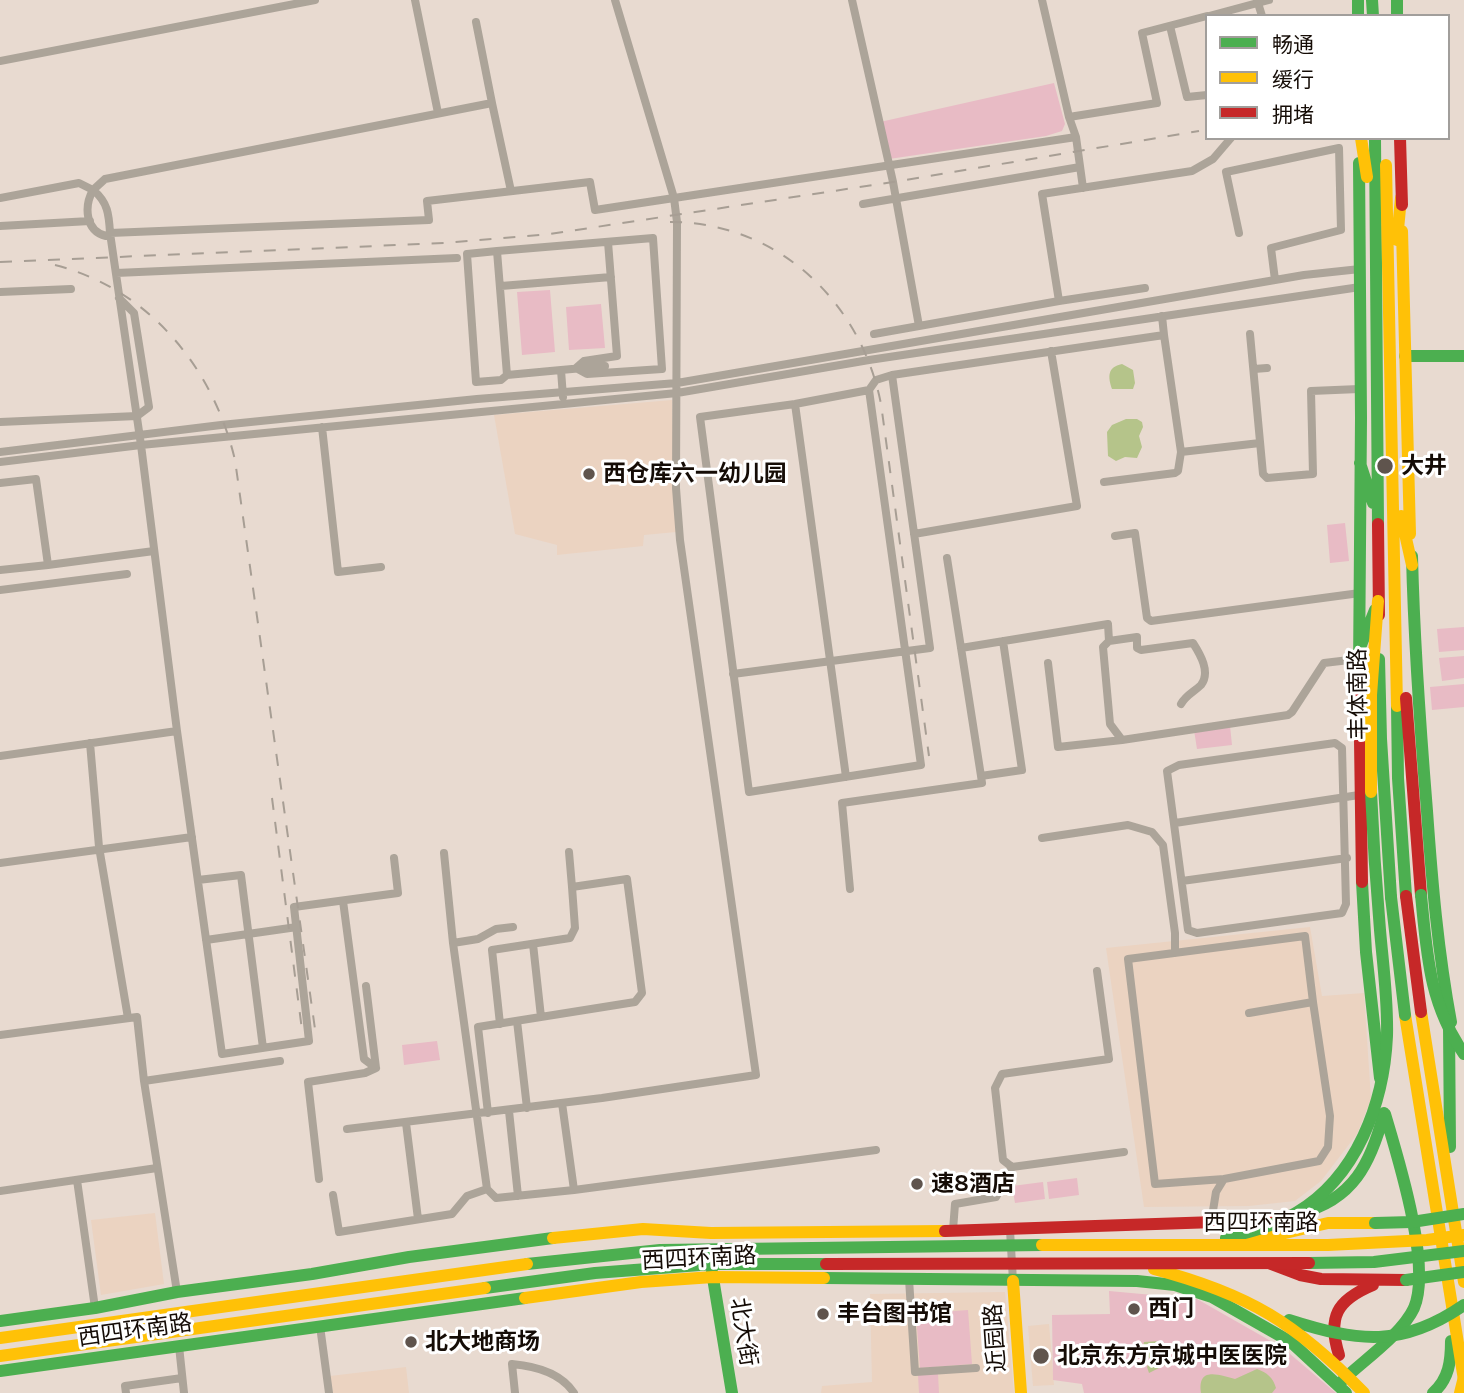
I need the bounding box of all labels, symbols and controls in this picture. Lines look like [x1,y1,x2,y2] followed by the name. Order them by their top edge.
[1205,14,1450,140] legend
[1272,33,1314,57] text: 畅通
[1272,68,1314,92] text: 缓行
[1272,103,1314,127] text: 拥堵
[1401,452,1447,480] place label: 大井
[1375,456,1395,476] marker: 大井
[603,460,787,488] place label: 西仓库六一幼儿园
[581,466,597,482] marker: 西仓库六一幼儿园
[1344,648,1374,740] street label: 丰体南路
[931,1170,1015,1198] place label: 速8酒店
[909,1176,925,1192] marker: 速8酒店
[1204,1209,1318,1237] street label: 西四环南路
[641,1242,757,1276] street label: 西四环南路
[1148,1295,1194,1323] place label: 西门
[724,1296,762,1368] street label: 北大街
[837,1300,952,1328] place label: 丰台图书馆
[1126,1301,1142,1317] marker: 西门
[980,1303,1012,1373] street label: 近园路
[815,1306,831,1322] marker: 丰台图书馆
[76,1309,194,1353] street label: 西四环南路
[425,1328,540,1356] place label: 北大地商场
[403,1334,419,1350] marker: 北大地商场
[1057,1342,1287,1370] place label: 北京东方京城中医医院
[1031,1346,1051,1366] marker: 北京东方京城中医医院

